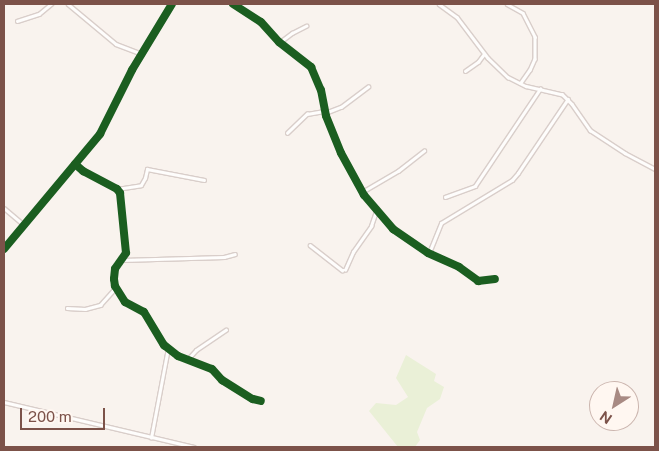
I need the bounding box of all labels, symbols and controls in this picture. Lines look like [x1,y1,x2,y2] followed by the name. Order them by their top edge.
[589,381,639,431] north arrow
[22,398,108,430] scale bar
[28,408,72,425] text: 200 m
[597,408,615,427] text: N

